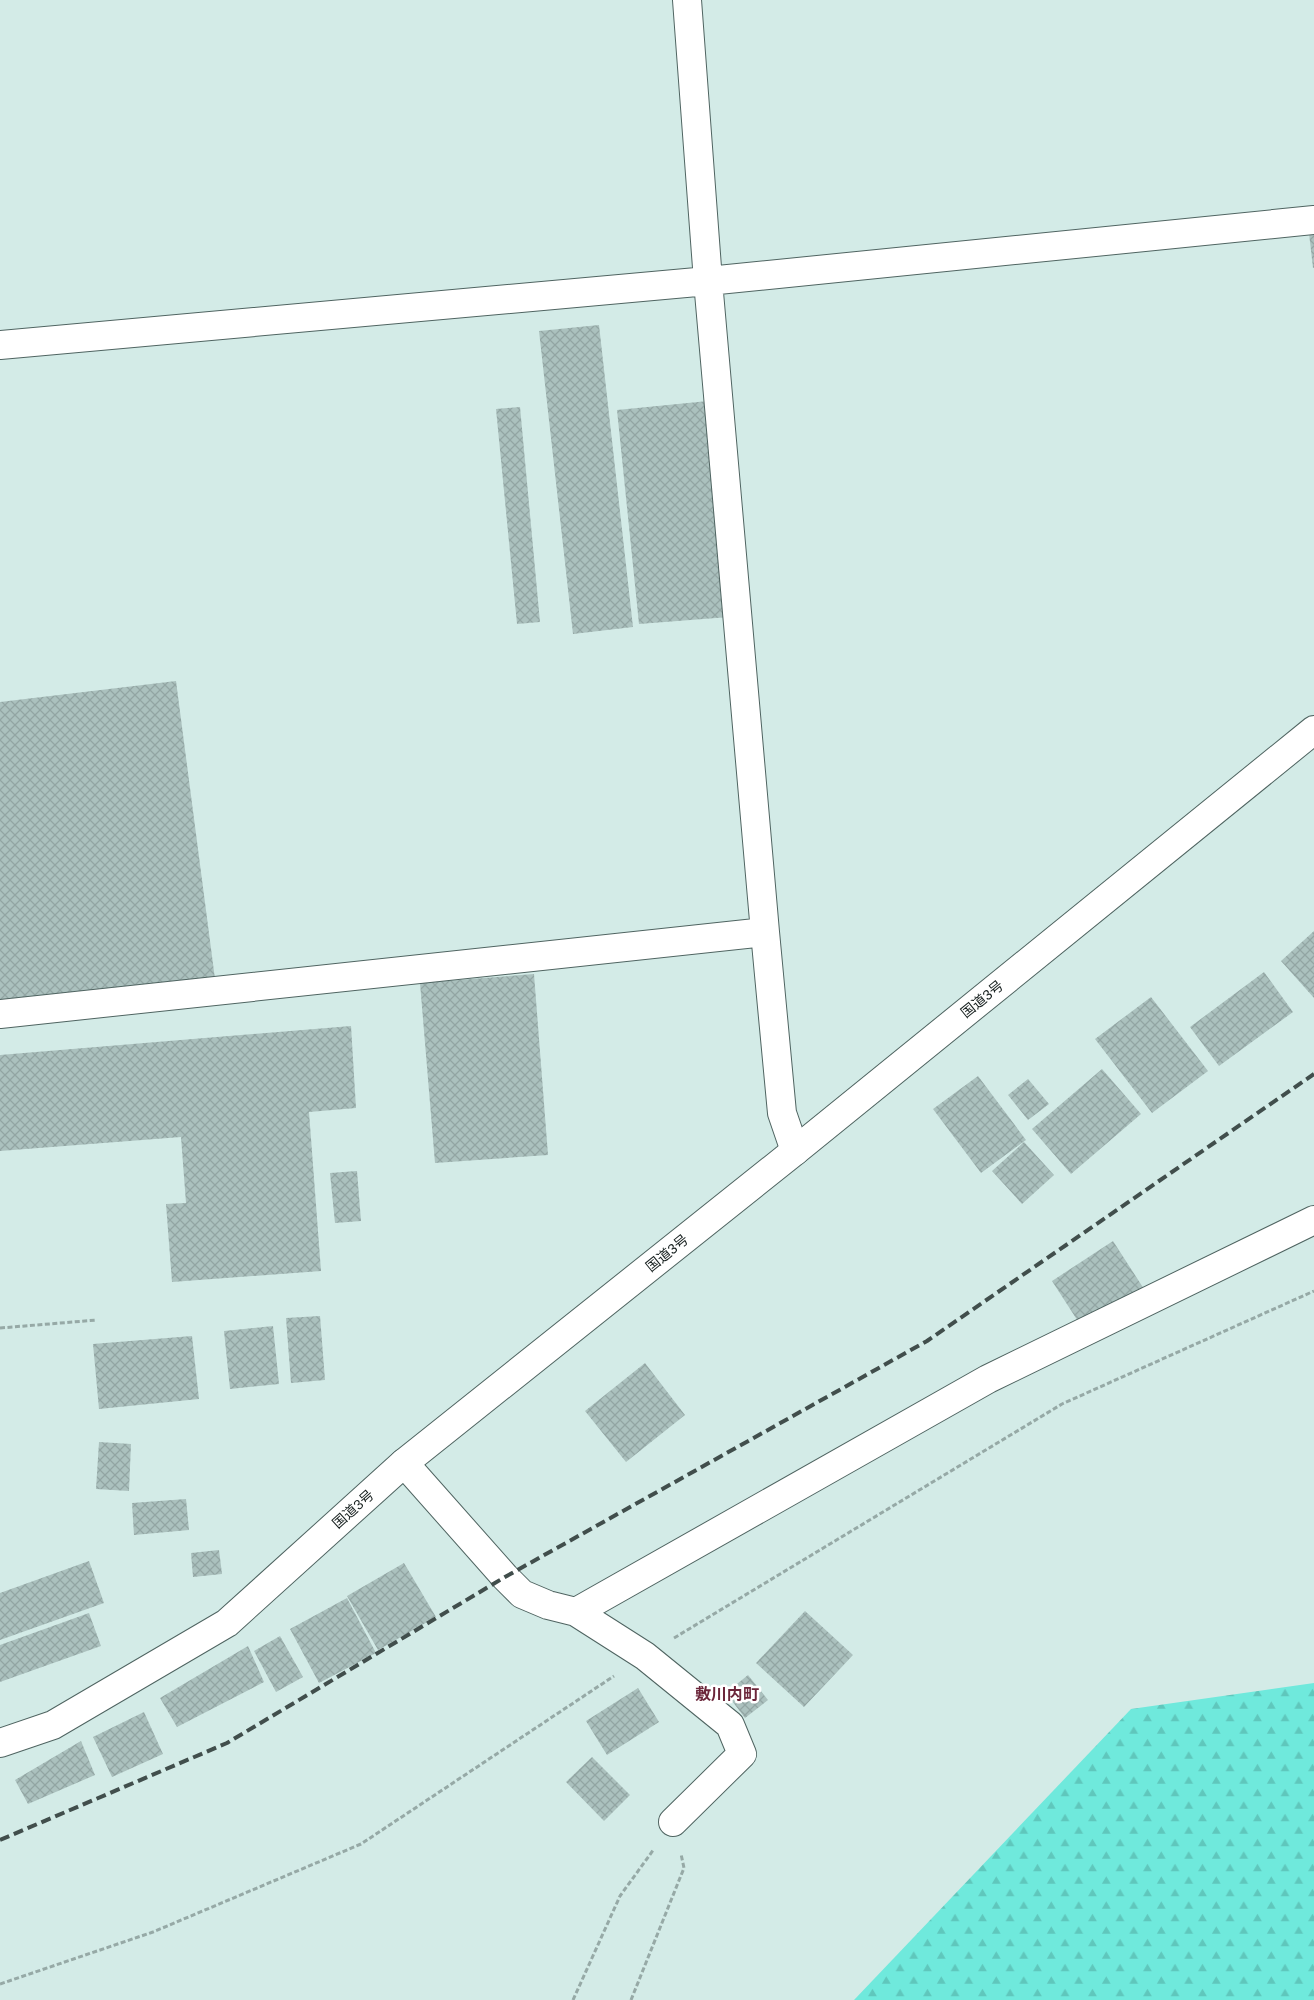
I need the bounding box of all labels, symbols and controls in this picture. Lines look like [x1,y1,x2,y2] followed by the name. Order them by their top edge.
[958,977,1006,1021] street label: 国道3号
[643,1231,691,1275] street label: 国道3号
[329,1486,377,1532] street label: 国道3号
[695,1685,759,1703] district label: 敷川内町

